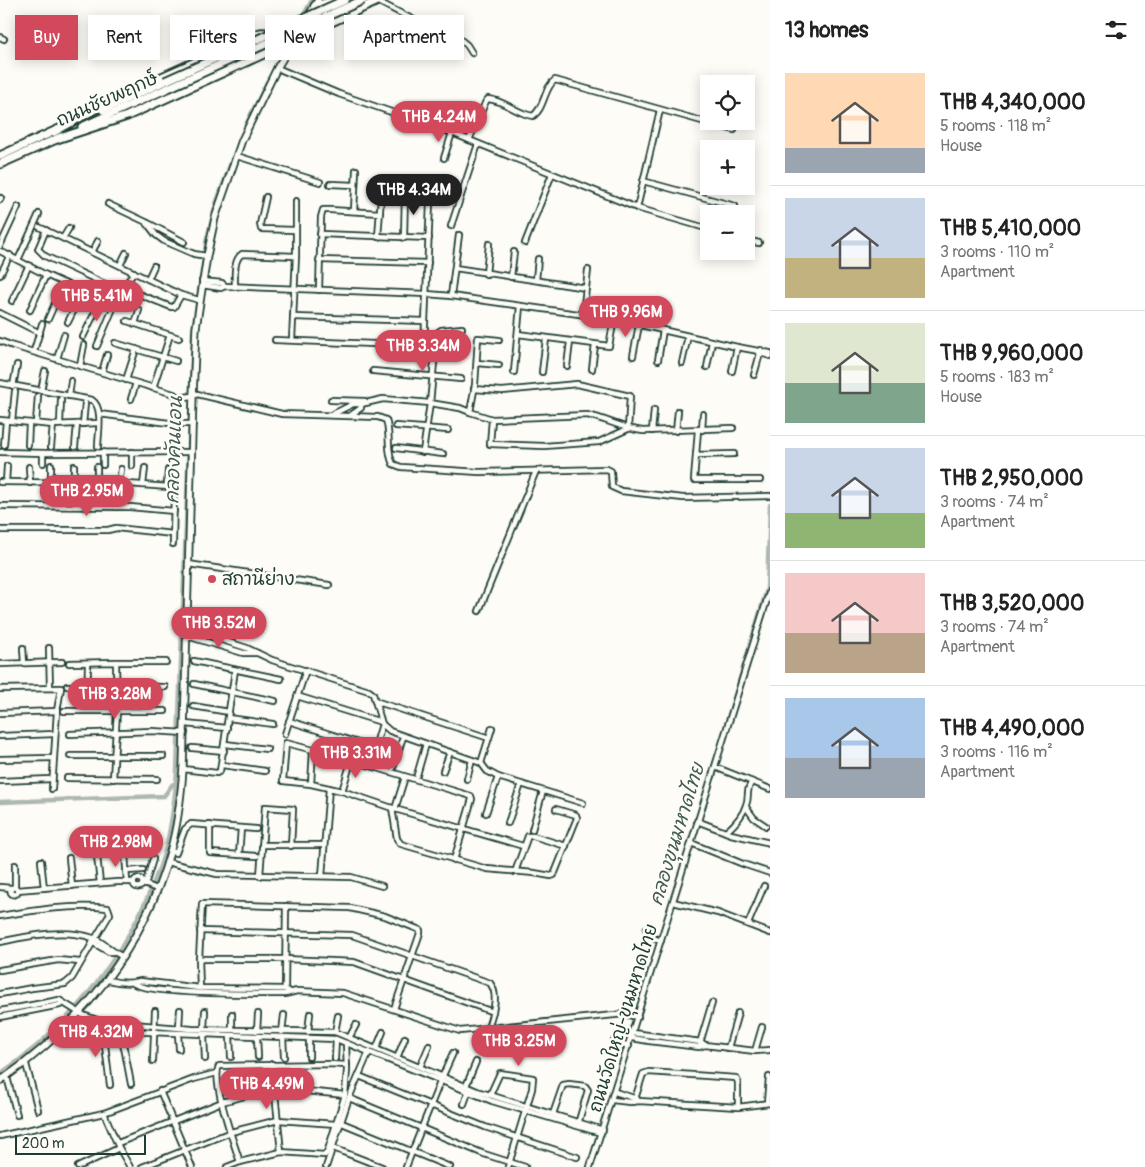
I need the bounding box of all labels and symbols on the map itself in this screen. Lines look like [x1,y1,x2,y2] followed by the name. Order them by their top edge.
[52,65,162,132] street label: ถนนชัยพฤกษ์
[382,100,496,143] pin: THB 4.24M
[357,174,471,216] pin: THB 4.34M
[40,280,154,322] pin: THB 5.41M
[569,296,683,338] pin: THB 9.96M
[366,330,480,372] pin: THB 3.34M
[160,395,188,504] water label: คลองคันแอน
[30,474,144,517] pin: THB 2.95M
[222,567,295,591] place label: สถานีย่าง
[206,573,218,585] marker: สถานีย่าง
[162,606,276,649] pin: THB 3.52M
[58,678,172,720] pin: THB 3.28M
[299,736,413,779] pin: THB 3.31M
[643,758,712,909] water label: คลองขุนมหาดไทย
[59,826,173,868] pin: THB 2.98M
[582,920,665,1116] street label: ถนนวัดใหญ่-ขุนมหาดไทย
[39,1016,153,1058] pin: THB 4.32M
[462,1024,576,1067] pin: THB 3.25M
[210,1068,324,1110] pin: THB 4.49M
[15,1132,146,1155] scale bar

